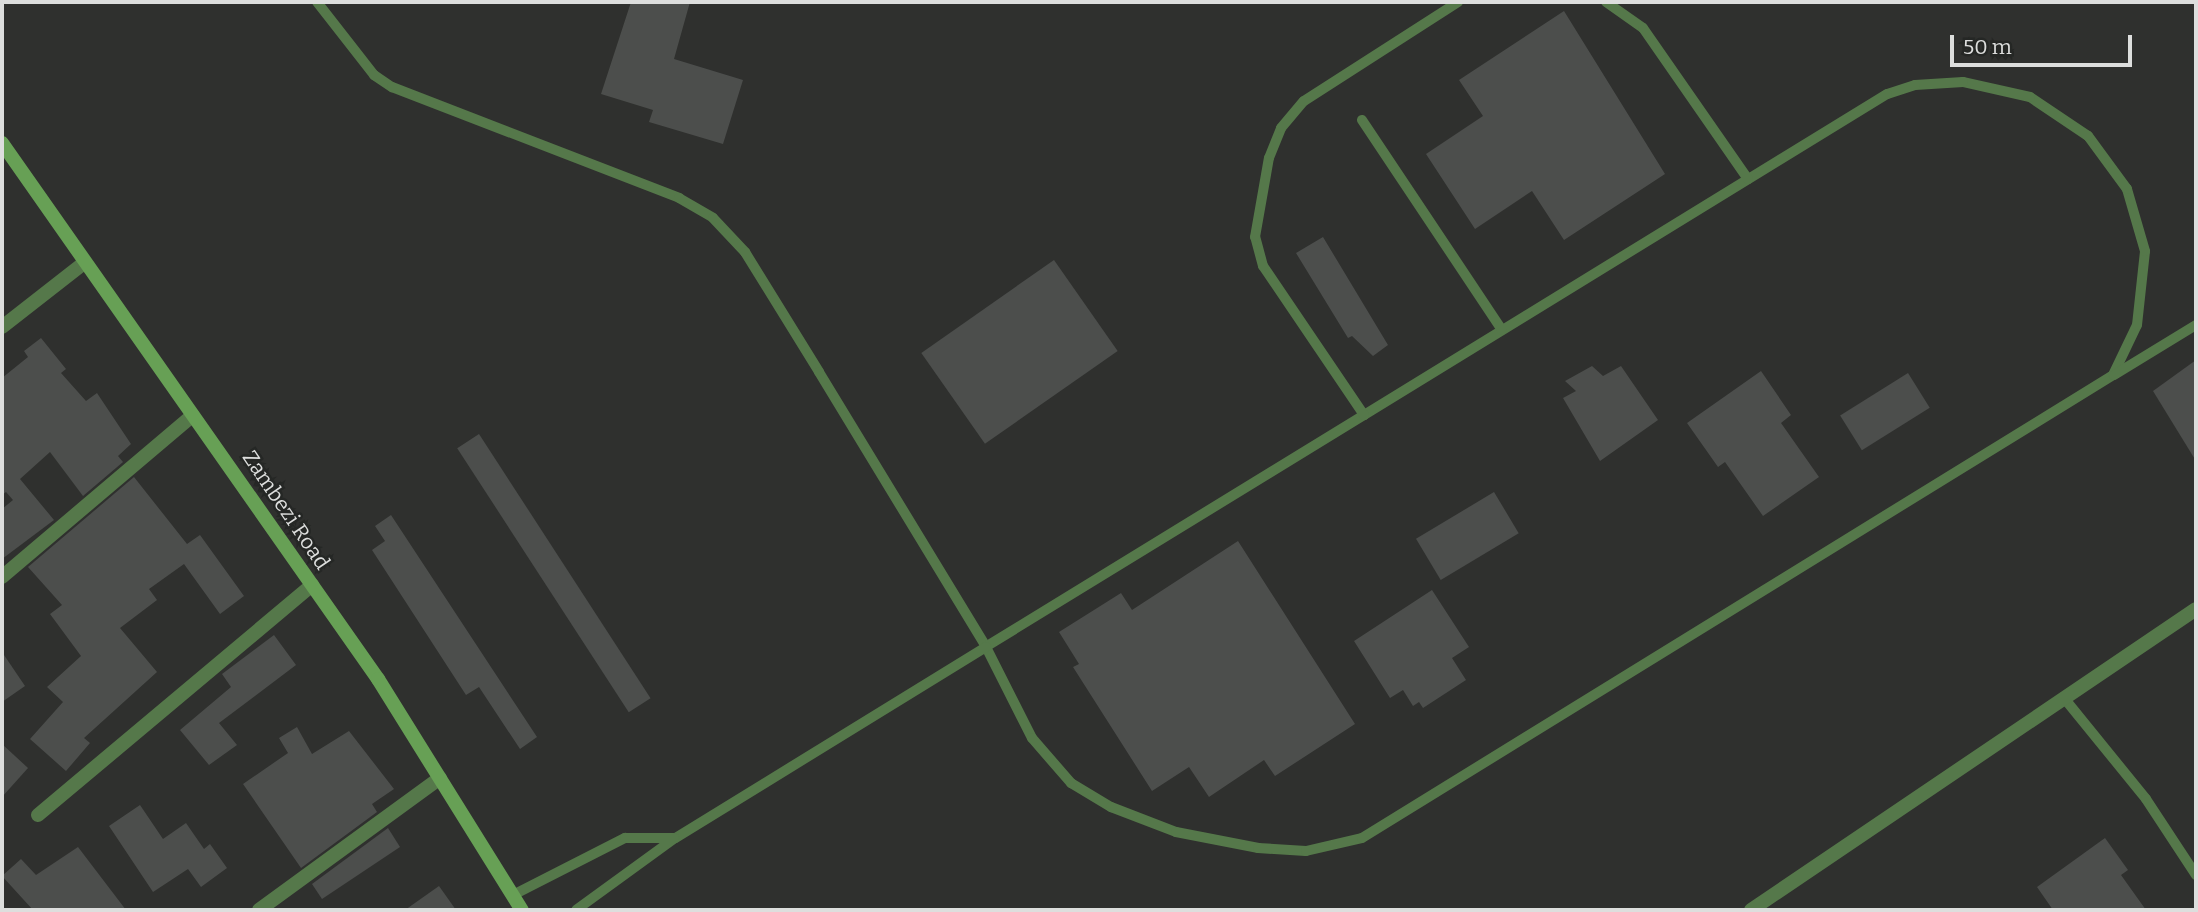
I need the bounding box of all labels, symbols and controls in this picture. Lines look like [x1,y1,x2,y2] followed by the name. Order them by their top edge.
[1953,21,2135,65] scale bar
[1963,34,2012,60] text: 50 m
[237,446,335,574] street label: Zambezi Road

